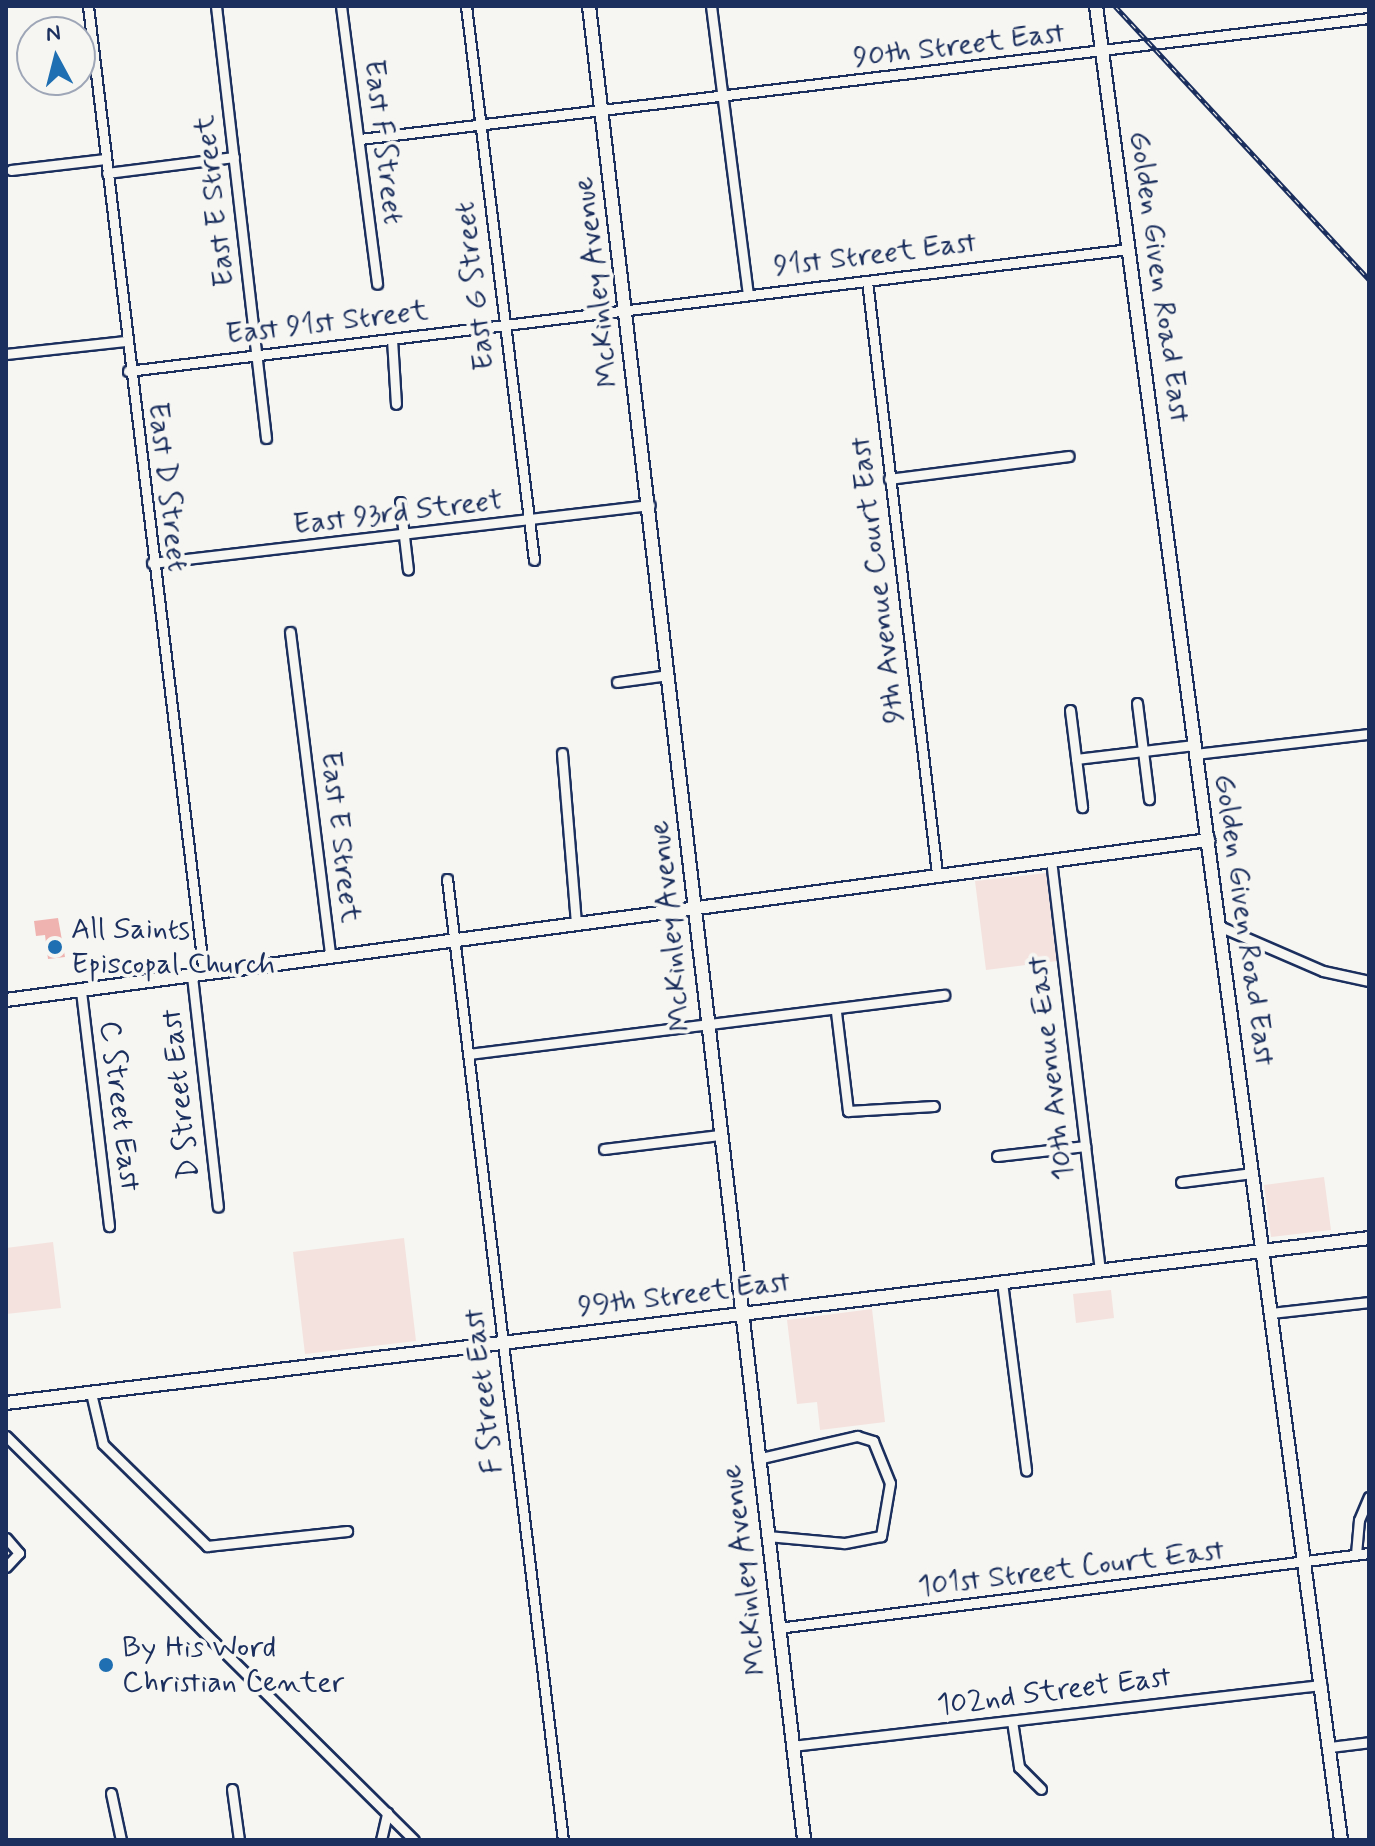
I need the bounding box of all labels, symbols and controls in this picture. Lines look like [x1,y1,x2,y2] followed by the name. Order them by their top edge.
[852,15,1066,77] street label: 90th Street East
[16,16,96,96] north arrow
[44,19,62,49] text: N
[355,55,411,229] street label: East F Street
[187,113,243,289] street label: East E Street
[1120,126,1198,428] street label: Golden Given Road East
[566,172,628,392] street label: McKinley Avenue
[446,197,504,375] street label: East G Street
[772,225,978,285] street label: 91st Street East
[224,293,430,353] street label: East 91st Street
[138,398,196,576] street label: East D Street
[843,437,913,723] street label: 9th Avenue Court East
[292,482,504,544] street label: East 93rd Street
[312,749,368,925] street label: East E Street
[1205,769,1283,1071] street label: Golden Given Road East
[642,816,700,1036] street label: McKinley Avenue
[71,912,282,982] place label: All Saints Episcopal Church
[46,938,64,956] marker: All Saints Episcopal Church
[1020,957,1082,1179] street label: 10th Avenue East
[154,1005,208,1183] street label: D Street East
[90,1016,148,1196] street label: C Street East
[576,1264,792,1326] street label: 99th Street East
[456,1304,512,1478] street label: F Street East
[714,1460,776,1680] street label: McKinley Avenue
[921,1533,1221,1605] street label: 101st Street Court East
[122,1630,338,1700] place label: By His Word Christian Center
[97,1656,115,1674] marker: By His Word Christian Center
[936,1660,1172,1724] street label: 102nd Street East

